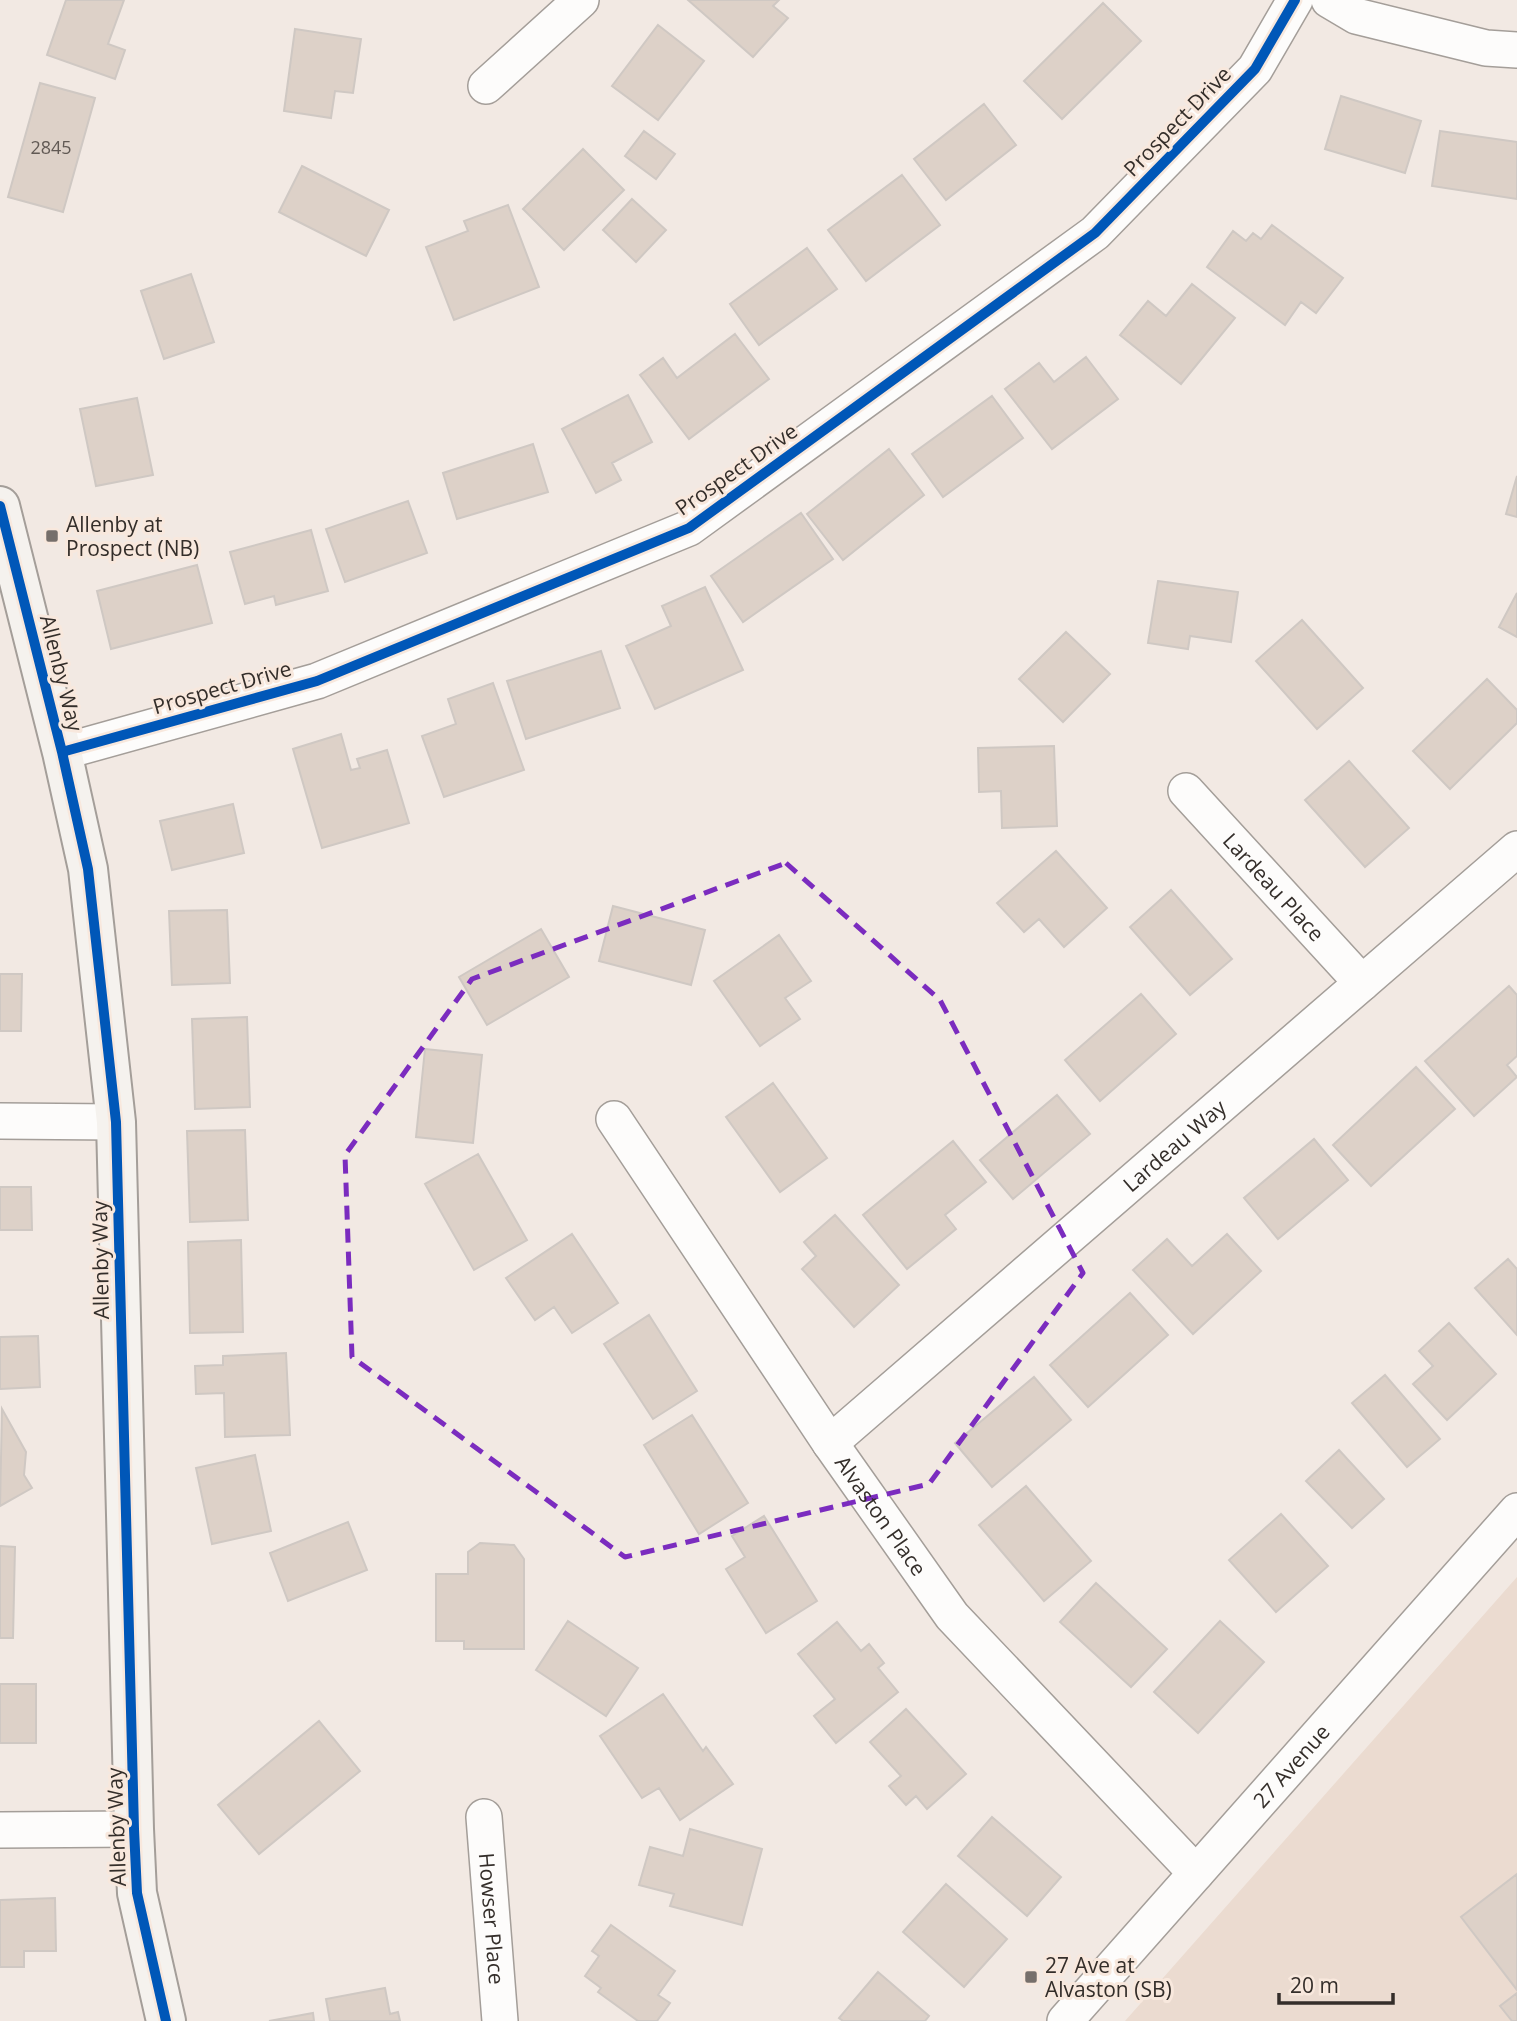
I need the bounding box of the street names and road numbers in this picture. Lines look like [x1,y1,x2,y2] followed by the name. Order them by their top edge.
[1117,60,1237,182] street label: Prospect Drive
[669,417,803,521] street label: Prospect Drive
[34,612,90,735] street label: Allenby Way
[149,654,295,720] street label: Prospect Drive
[1217,827,1331,947] street label: Lardeau Place
[1117,1093,1232,1198] street label: Lardeau Way
[85,1200,115,1320] street label: Allenby Way
[829,1450,933,1581] street label: Alvaston Place
[1247,1718,1336,1814] street label: 27 Avenue
[100,1767,132,1887] street label: Allenby Way
[473,1852,511,1985] street label: Howser Place

